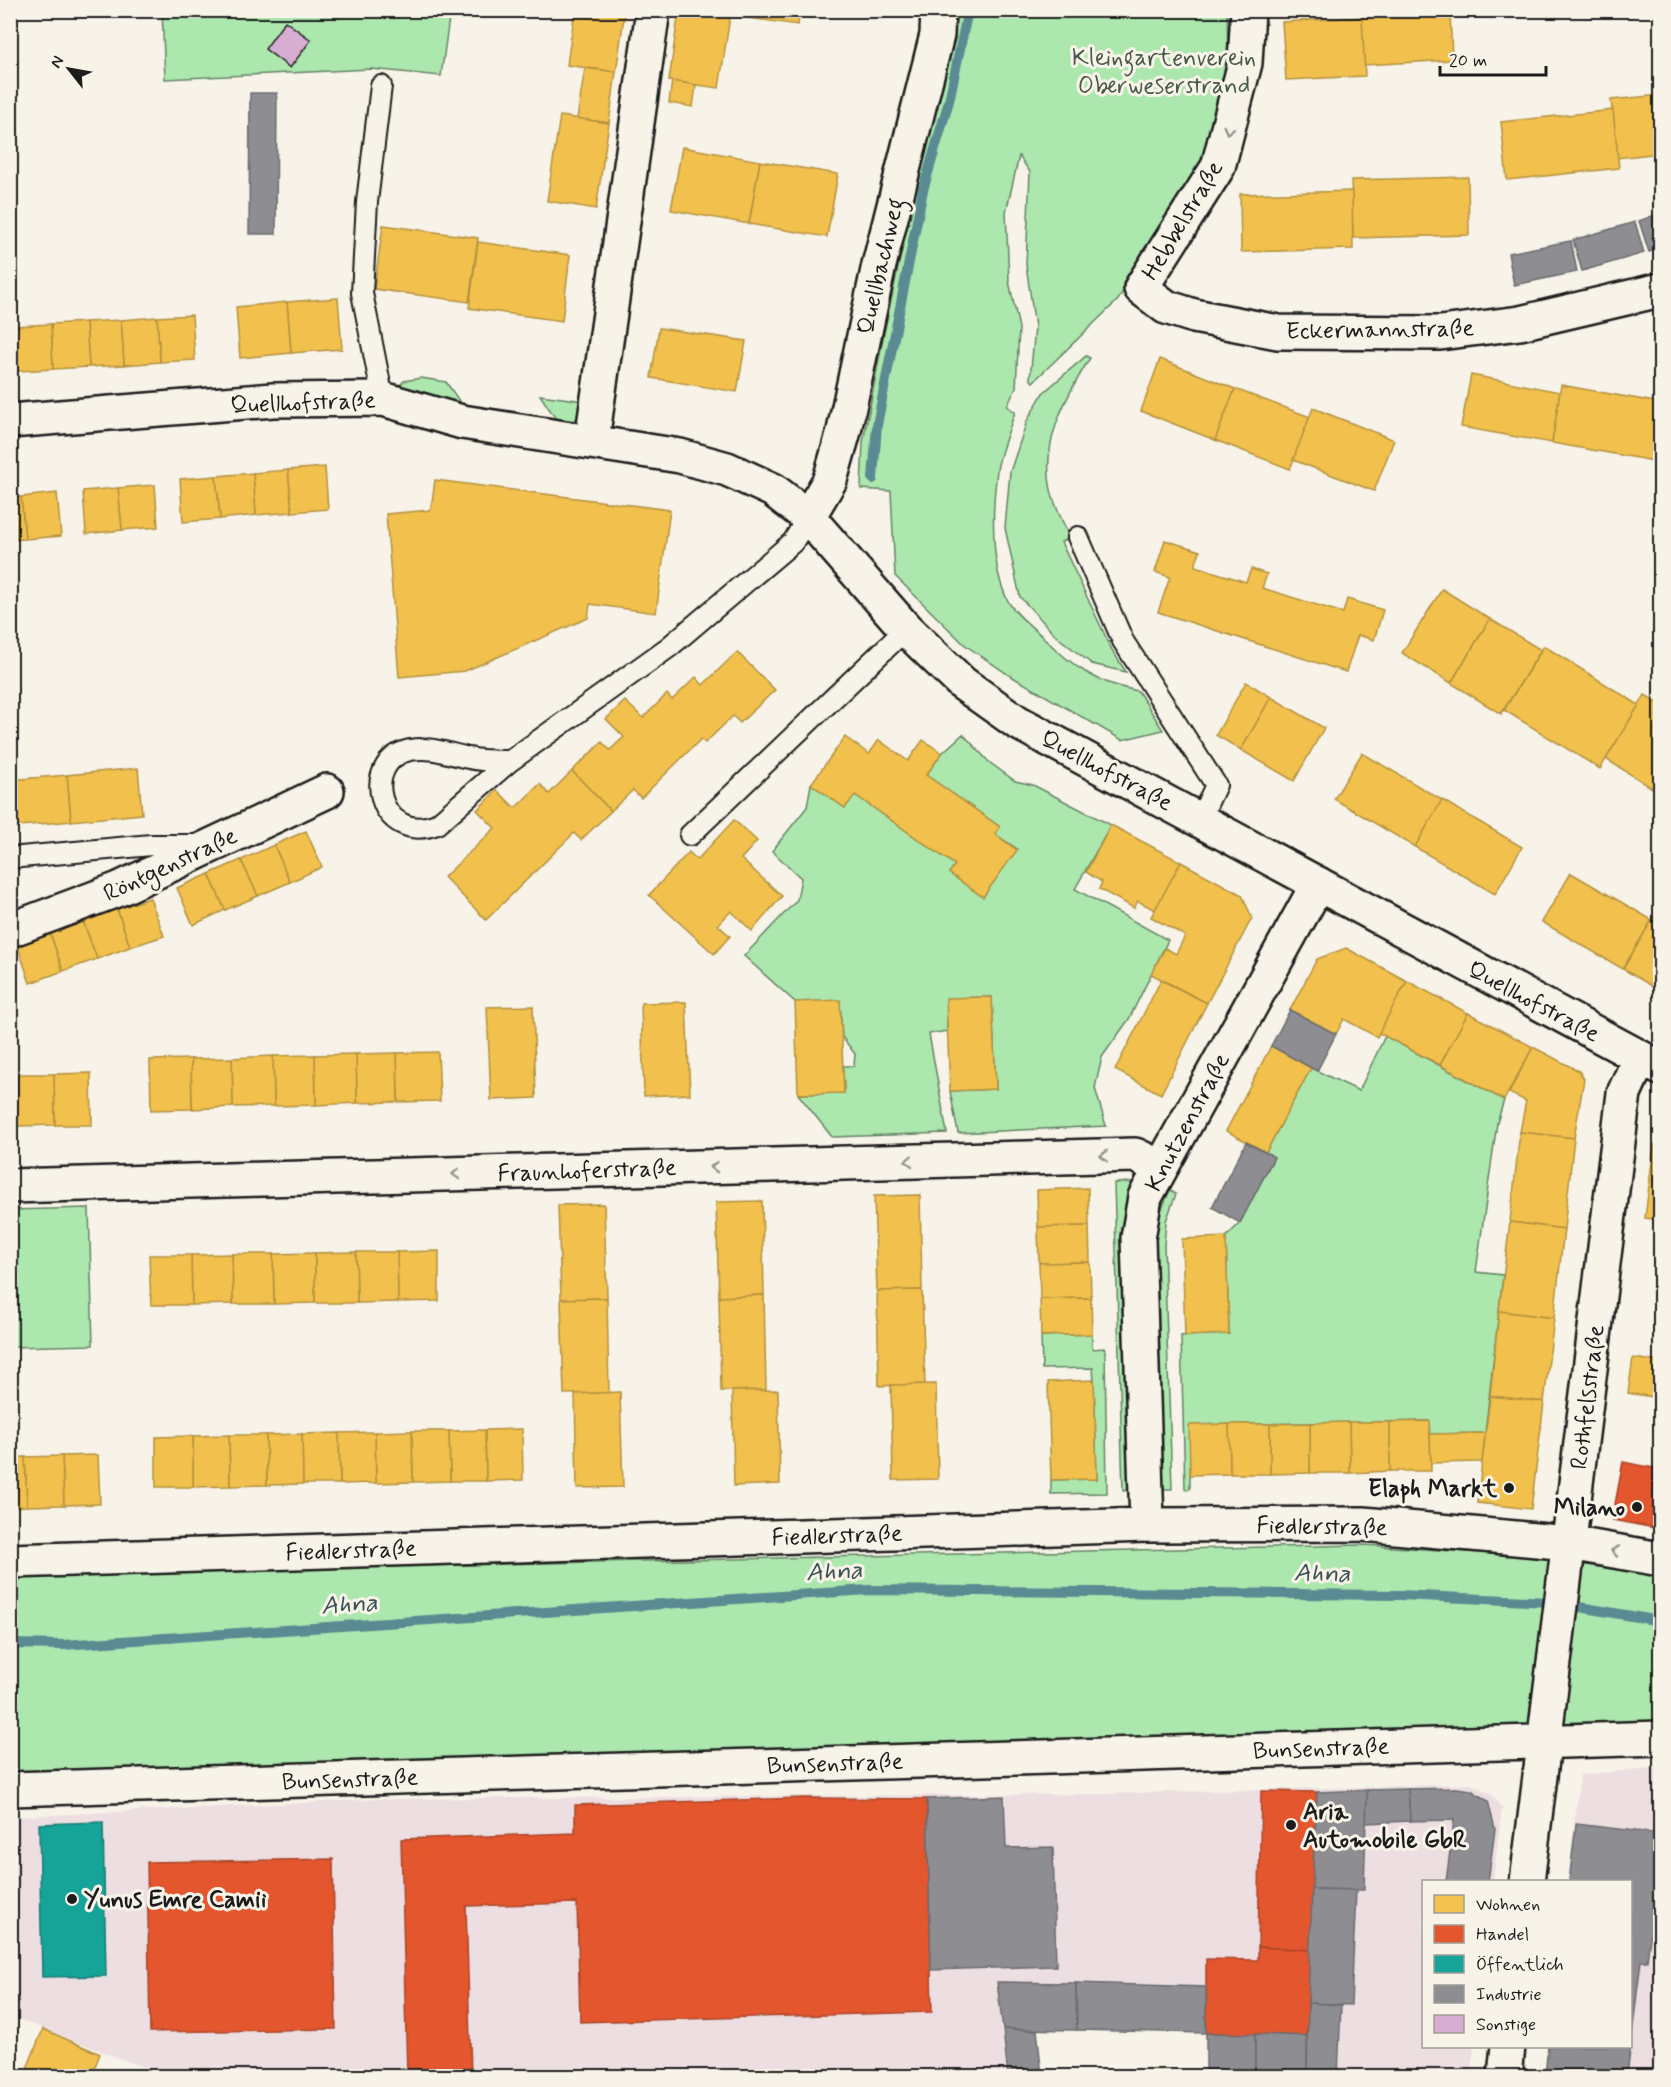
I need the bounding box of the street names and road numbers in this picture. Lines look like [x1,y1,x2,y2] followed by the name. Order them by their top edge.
[1135,155,1231,286] street label: Hebbelstraße
[851,195,915,338] street label: Quellbachweg
[1286,313,1475,348] street label: Eckermannstraße
[230,385,376,422] street label: Quellhofstraße
[1035,723,1178,819] street label: Quellhofstraße
[99,821,244,912] street label: Röntgenstraße
[1462,954,1605,1050] street label: Quellhofstraße
[1139,1048,1238,1197] street label: Knutzenstraße
[497,1153,677,1190] street label: Fraunhoferstraße
[1564,1323,1613,1471] street label: Rothfelsstraße
[1256,1511,1388,1544] street label: Fiedlerstraße
[771,1519,903,1554] street label: Fiedlerstraße
[285,1534,417,1569] street label: Fiedlerstraße
[1252,1732,1390,1767] street label: Bunsenstraße
[766,1747,904,1782] street label: Bunsenstraße
[281,1763,419,1798] street label: Bunsenstraße

